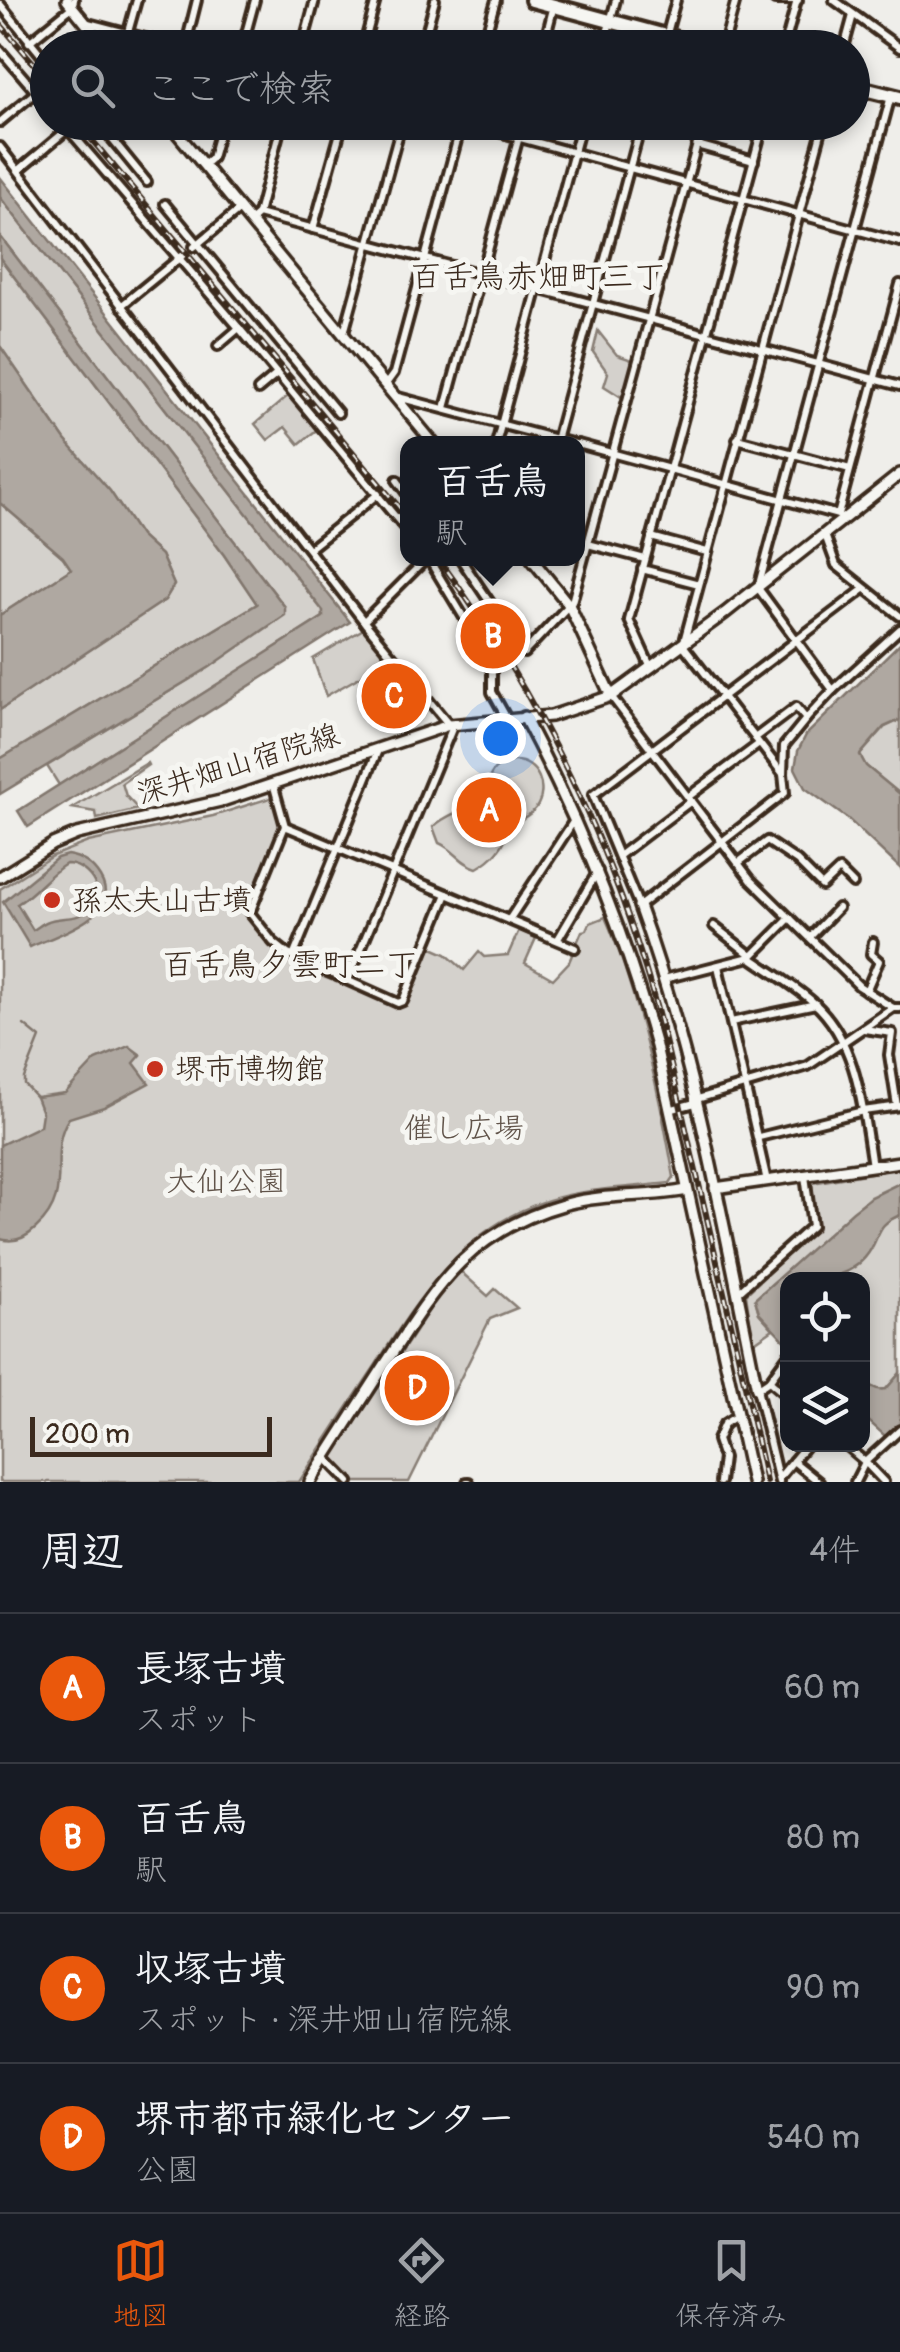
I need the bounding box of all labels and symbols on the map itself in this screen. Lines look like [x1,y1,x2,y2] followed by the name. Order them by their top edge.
[410,257,666,297] district label: 百舌鳥赤畑町三丁
[460,598,526,674] pin: B
[362,658,426,734] pin: C
[475,713,526,764] your location
[132,716,344,813] street label: 深井畑山宿院線
[456,772,522,848] pin: A
[72,882,252,919] place label: 孫太夫山古墳
[41,889,63,911] marker: 孫太夫山古墳
[162,945,418,985] district label: 百舌鳥夕雲町二丁
[175,1051,325,1088] place label: 堺市博物館
[144,1058,166,1080] marker: 堺市博物館
[404,1110,524,1147] park label: 催し広場
[166,1163,286,1200] park label: 大仙公園
[384,1350,450,1426] pin: D
[30,1412,272,1456] scale bar

